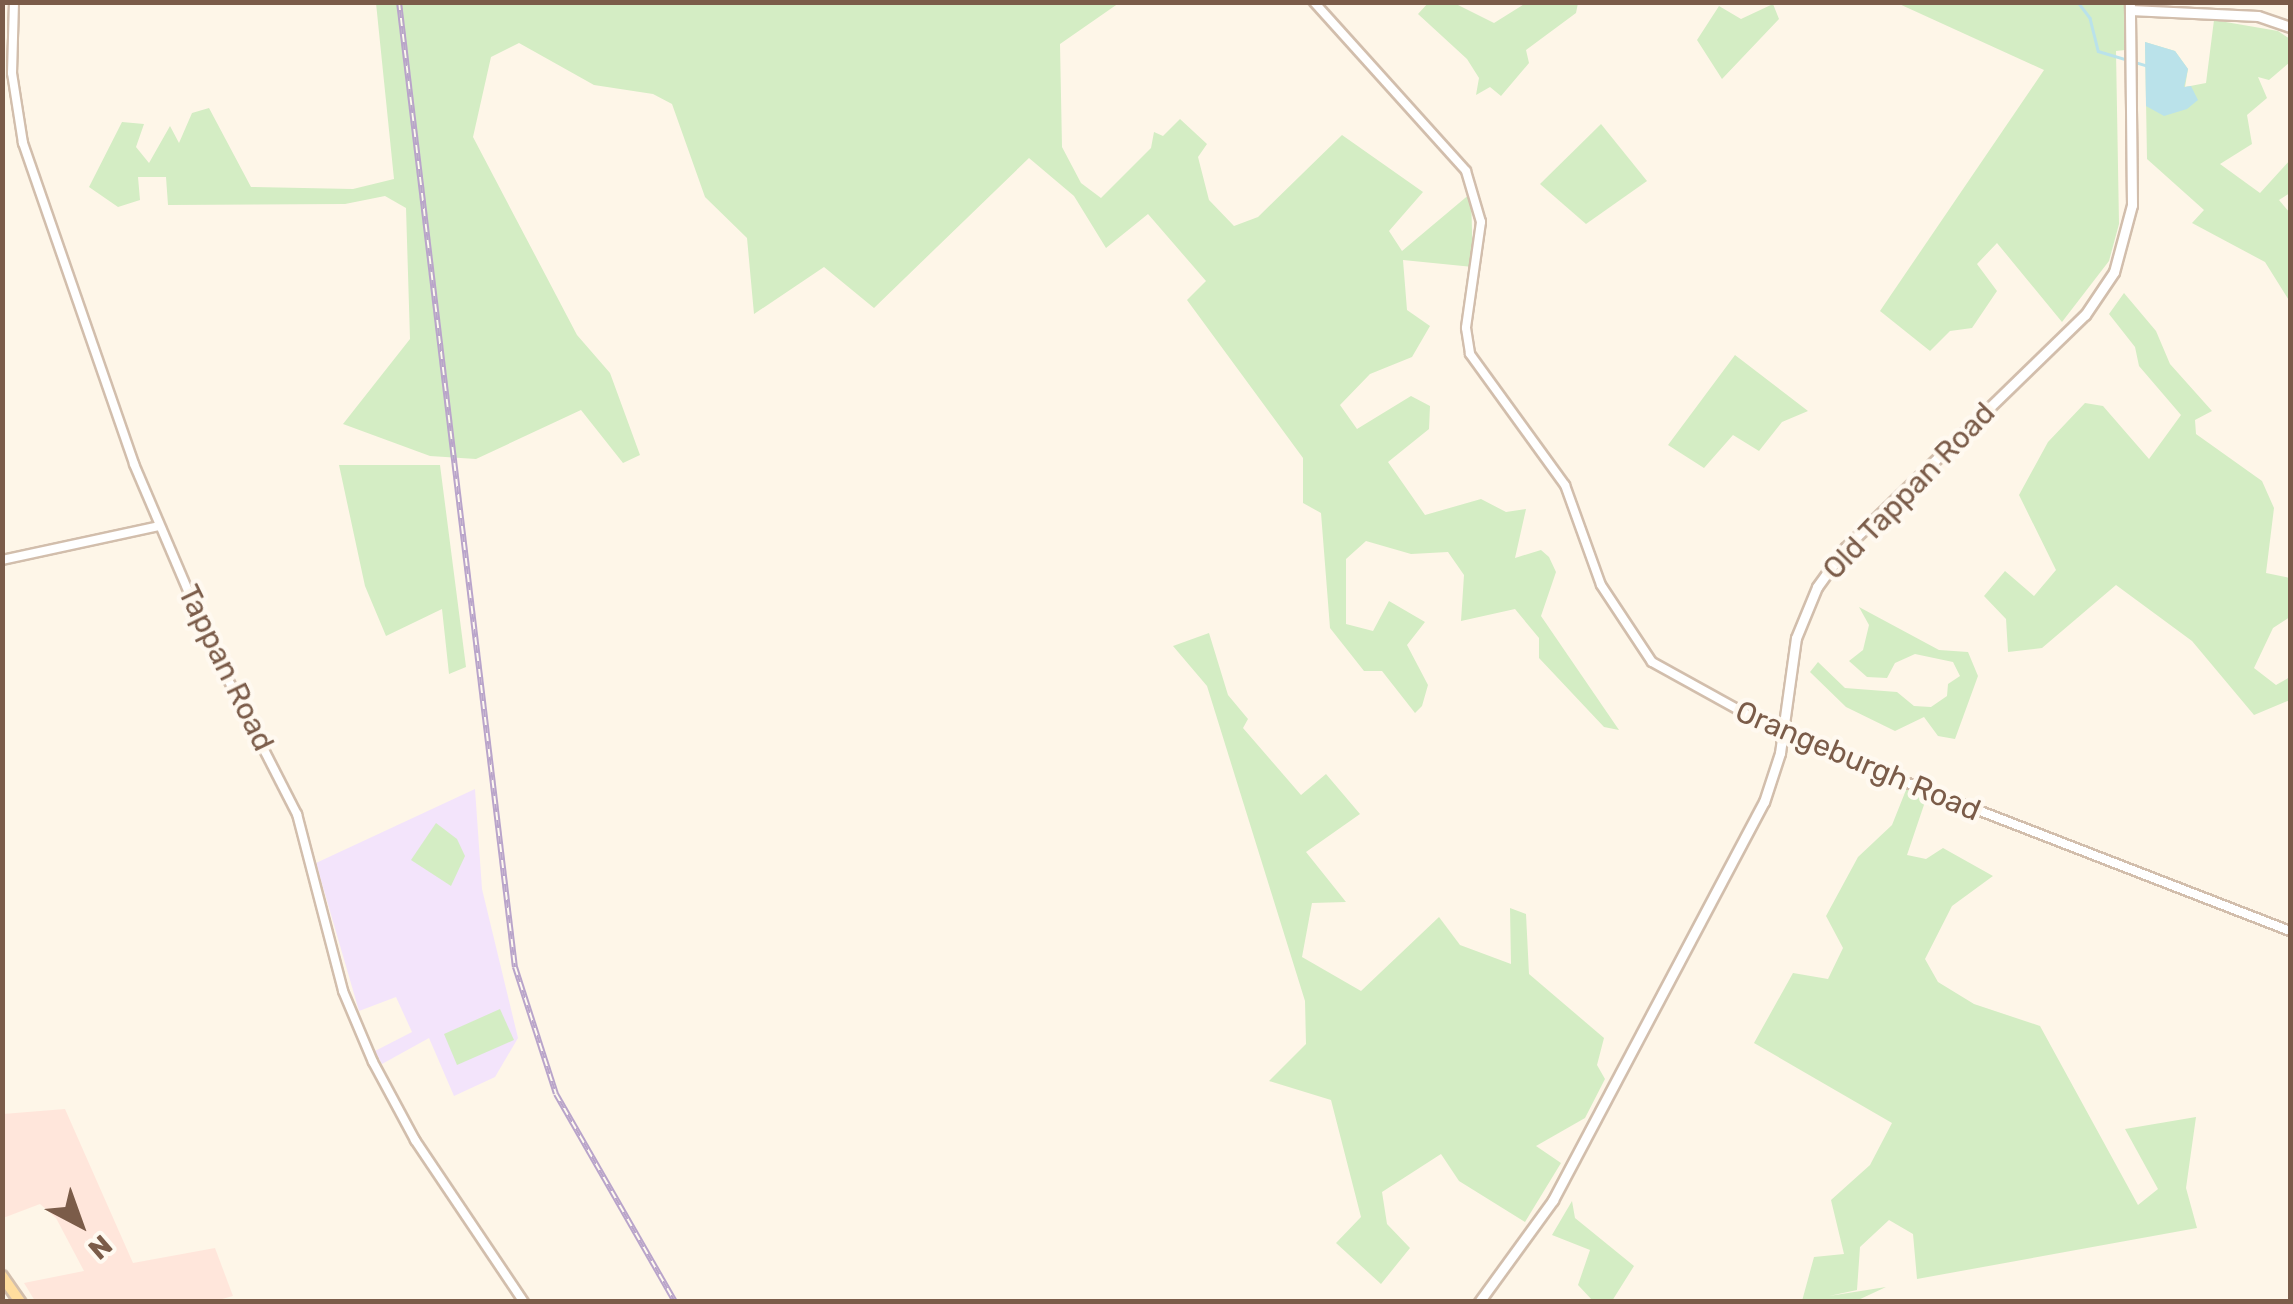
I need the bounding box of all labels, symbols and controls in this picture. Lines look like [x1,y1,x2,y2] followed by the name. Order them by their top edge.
[1815,395,2003,587] street label: Old Tappan Road
[170,579,282,757] street label: Tappan Road
[1730,693,1986,829] street label: Orangeburgh Road
[30,1174,130,1274] north arrow
[82,1228,118,1266] text: N

